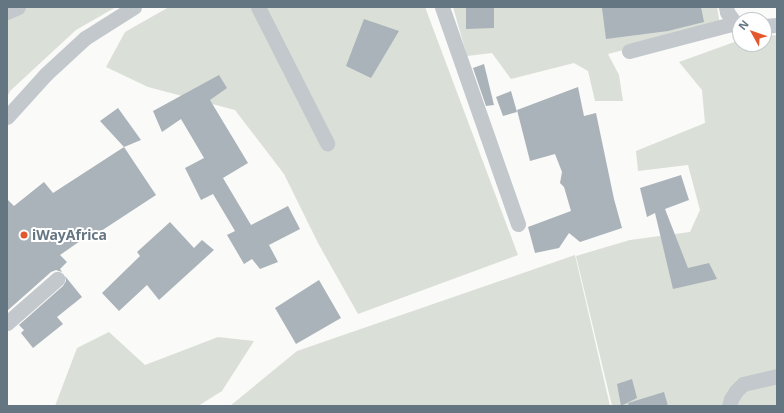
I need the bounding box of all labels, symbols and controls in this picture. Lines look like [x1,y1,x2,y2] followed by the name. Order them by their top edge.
[732,12,772,52] north arrow
[735,16,752,33] text: N
[32,227,107,243] place label: iWayAfrica
[19,230,29,240] marker: iWayAfrica

